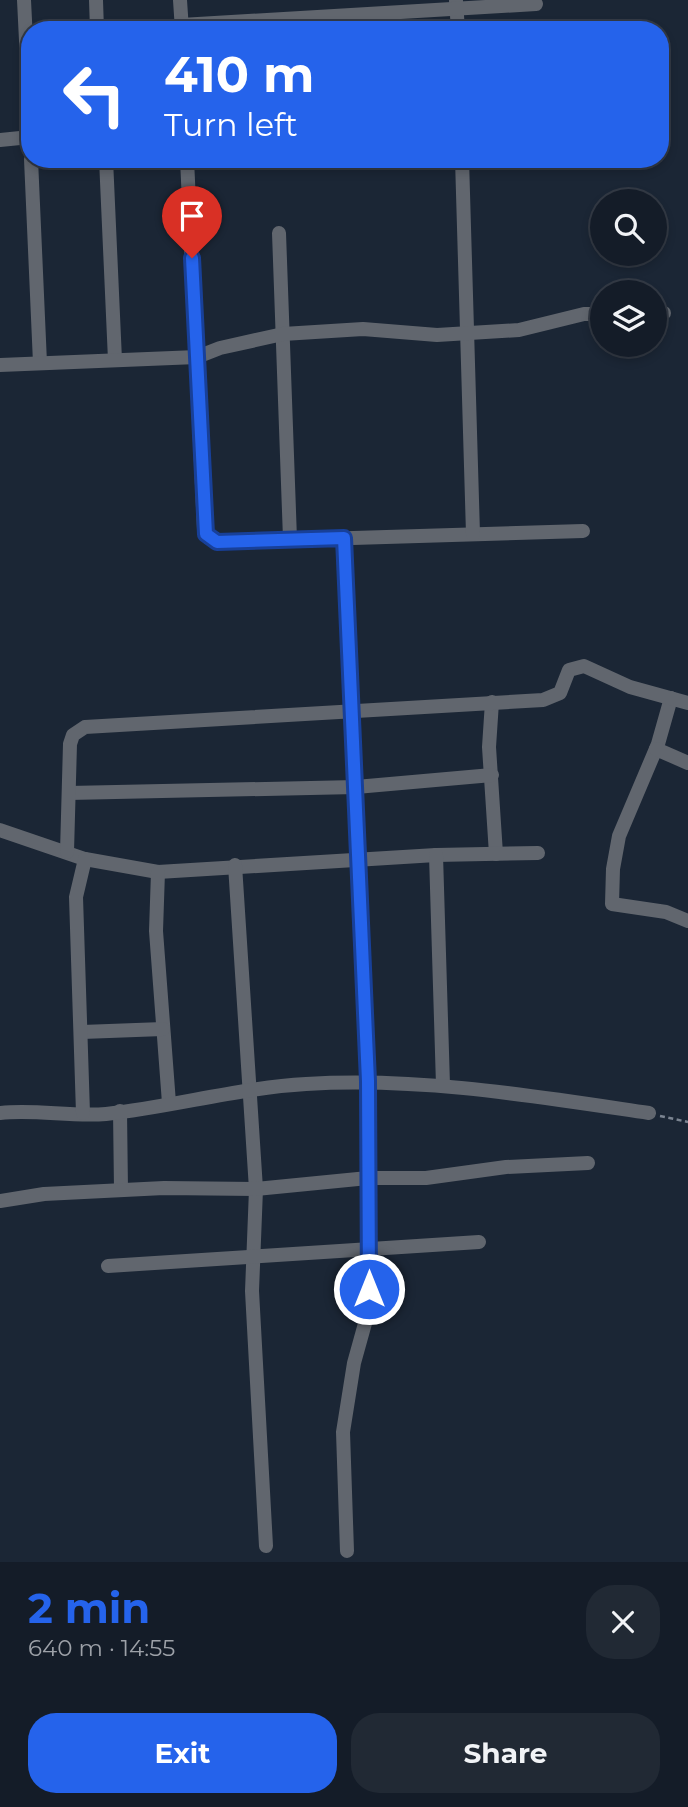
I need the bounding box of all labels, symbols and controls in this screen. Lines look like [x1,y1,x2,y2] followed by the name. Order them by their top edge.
[164,45,314,104] text: 410 m
[49,49,140,140] icon: left
[164,105,298,144] text: Turn left
[162,186,222,258] pin
[590,189,667,357] map controls
[590,189,667,266] button: search
[173,197,211,235] icon: arrive
[590,280,667,357] button: layers
[332,1252,406,1326] position arrow
[28,1582,150,1634] text: 2 min
[586,1585,660,1659] button: close
[28,1634,175,1662] text: 640 m · 14:55
[28,1713,337,1793] button: Exit
[351,1713,660,1793] button: Share

